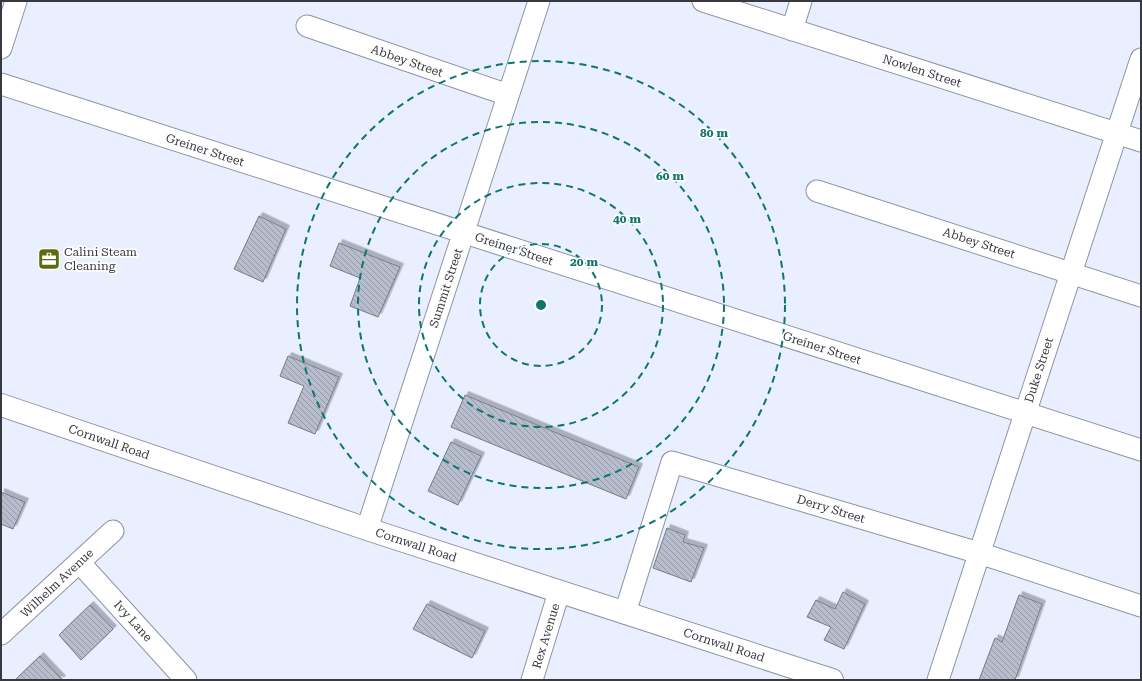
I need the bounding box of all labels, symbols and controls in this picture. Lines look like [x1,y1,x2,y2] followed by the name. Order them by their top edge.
[369,42,445,80] street label: Abbey Street
[881,52,964,90] street label: Nowlen Street
[700,126,728,140] text: 80 m
[164,131,246,169] street label: Greiner Street
[656,169,684,183] text: 60 m
[613,212,641,226] text: 40 m
[941,225,1017,261] street label: Abbey Street
[473,230,555,268] street label: Greiner Street
[64,245,137,273] place label: Calini Steam Cleaning
[36,246,62,272] office icon: Calini Steam Cleaning
[427,246,466,329] street label: Summit Street
[570,255,598,269] text: 20 m
[534,298,548,312] centre of rings
[781,329,863,367] street label: Greiner Street
[1022,335,1056,405] street label: Duke Street
[67,422,152,463] street label: Cornwall Road
[795,492,867,526] street label: Derry Street
[374,525,459,565] street label: Cornwall Road
[18,545,97,620] street label: Wilhelm Avenue
[111,598,155,645] street label: Ivy Lane
[529,601,563,670] street label: Rex Avenue
[682,625,767,665] street label: Cornwall Road

